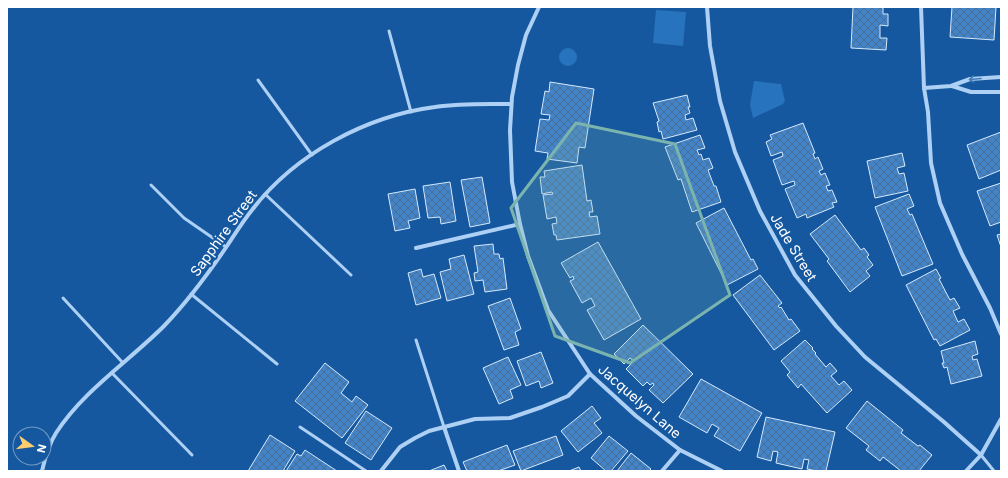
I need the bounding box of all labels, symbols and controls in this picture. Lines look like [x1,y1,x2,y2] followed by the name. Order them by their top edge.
[969,75,982,82] one-way arrow
[186,186,260,279] street label: Sapphire Street
[767,210,821,284] street label: Jade Street
[595,360,685,442] street label: Jacquelyn Lane
[12,426,52,466] north arrow
[34,443,50,454] text: N

